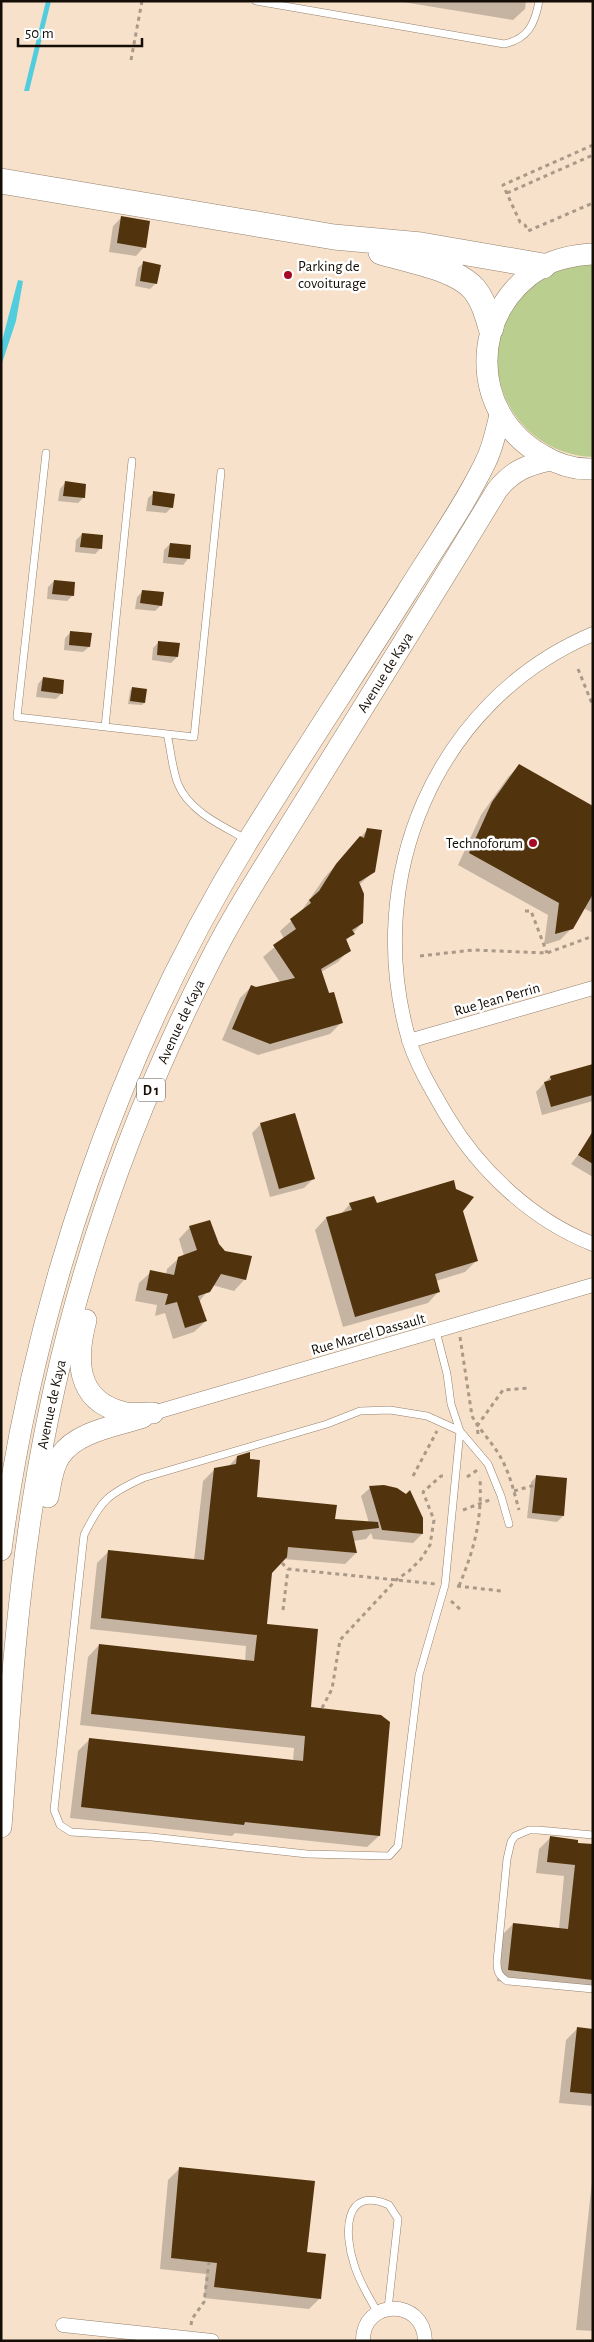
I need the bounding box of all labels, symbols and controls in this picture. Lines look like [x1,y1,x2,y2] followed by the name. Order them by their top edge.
[18,15,141,47] scale bar
[25,26,54,41] text: 50 m
[298,259,366,291] place label: Parking de covoiturage
[282,269,294,281] marker: Parking de covoiturage
[355,630,416,715] street label: Avenue de Kaya
[446,836,523,851] place label: Technoforum
[527,837,539,849] marker: Technoforum
[155,977,207,1066] street label: Avenue de Kaya
[453,980,542,1019] street label: Rue Jean Perrin
[137,1078,165,1102] road number: D 1
[309,1311,427,1358] street label: Rue Marcel Dassault
[35,1358,69,1451] street label: Avenue de Kaya

